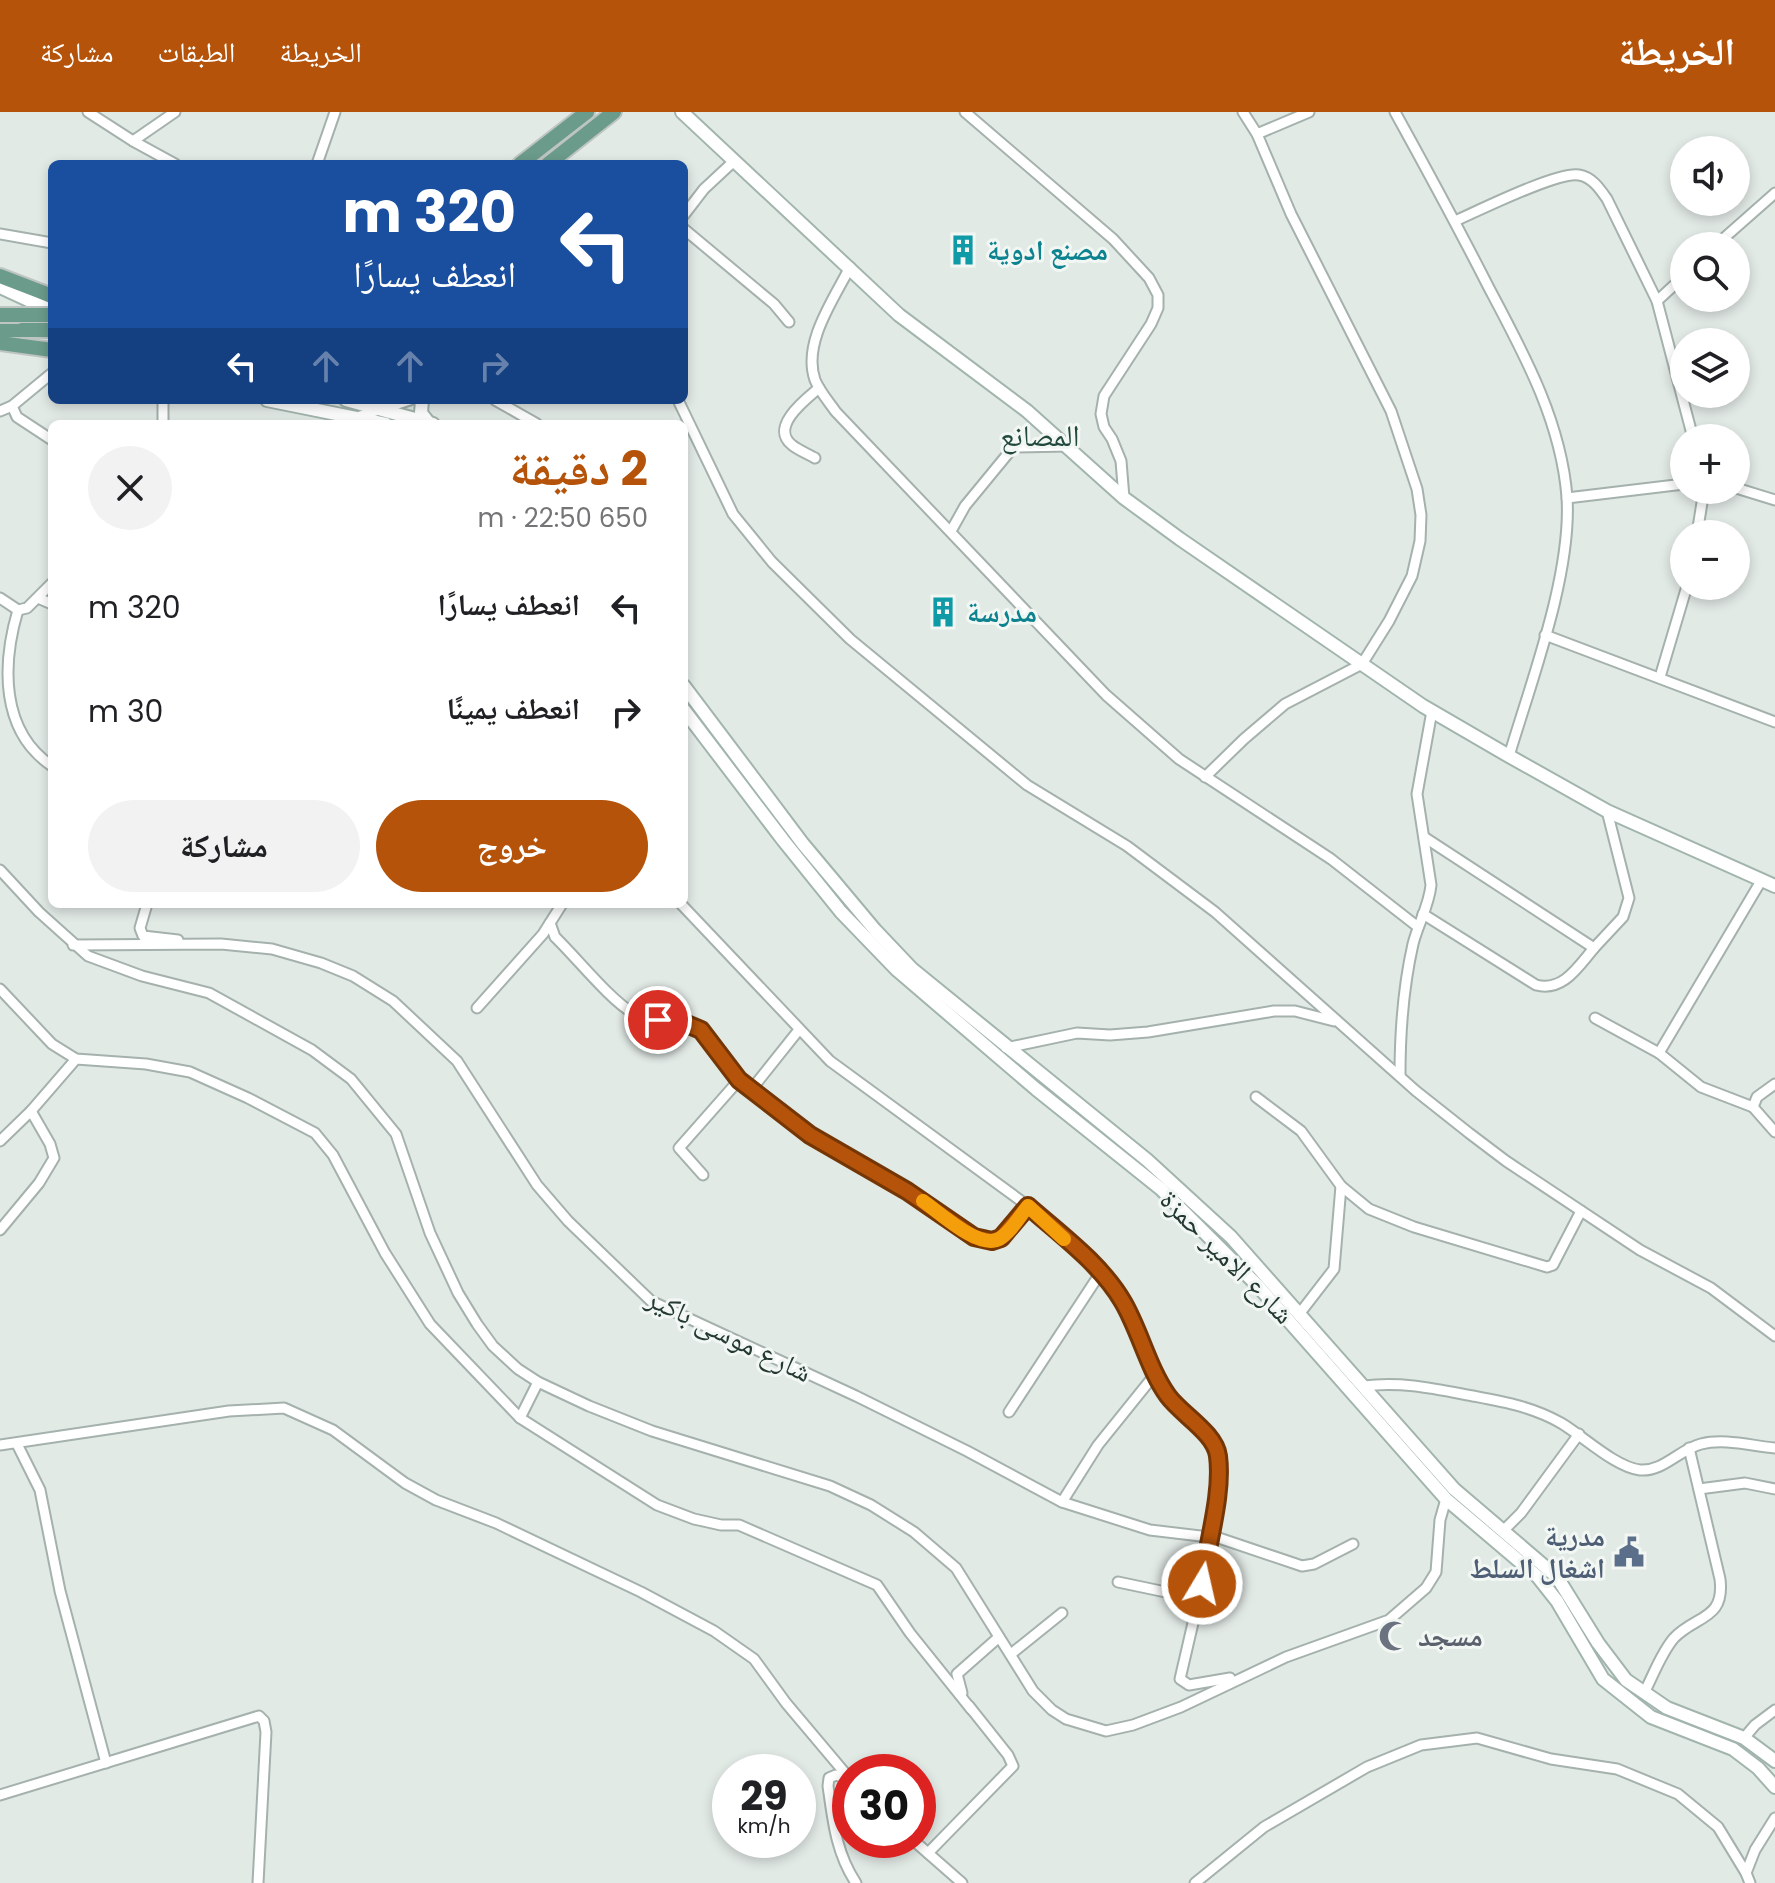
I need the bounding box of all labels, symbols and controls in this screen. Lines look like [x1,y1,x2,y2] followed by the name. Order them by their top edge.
[1618,25,1735,78] text: الخريطة
[40,33,114,72] text: مشاركة
[158,33,235,72] text: الطبقات
[279,33,362,72] text: الخريطة
[1670,136,1750,600] map controls
[1670,136,1750,216] button: sound
[342,173,516,252] text: 320 m
[544,192,648,296] icon: left
[987,231,1108,270] place label: مصنع ادوية
[1670,232,1750,312] button: search
[946,233,980,267] building icon: مصنع ادوية
[353,249,516,300] text: انعطف يسارًا
[1670,328,1750,408] button: layers
[220,344,264,388] icon: left
[304,344,348,388] icon: ahead
[388,344,432,388] icon: ahead
[472,344,516,388] icon: right
[1000,414,1080,457] district label: المصانع
[1670,424,1750,504] button: +
[510,435,648,502] text: 2 دقيقة
[88,446,172,530] button: close
[478,500,648,536] text: 650 m · 22:50
[1670,520,1750,600] button: −
[438,583,580,626] text: انعطف يسارًا
[88,586,181,629] text: 320 m
[604,586,648,630] icon: left
[967,593,1037,632] place label: مدرسة
[926,595,960,629] building icon: مدرسة
[446,687,580,730] text: انعطف يمينًا
[88,690,163,733] text: 30 m
[604,690,648,734] icon: right
[88,800,360,892] button: مشاركة
[376,800,648,892] button: خروج
[624,986,692,1054] pin
[636,998,680,1042] icon: arrive
[1151,1181,1303,1333] street label: شارع الامير حمزة
[639,1278,818,1392] street label: شارع موسى باكير
[1470,1517,1605,1588] place label: مدرية اشغال السلط
[1612,1535,1646,1569] public building icon: مدرية اشغال السلط
[1160,1542,1244,1626] position arrow
[1418,1617,1483,1656] place label: مسجد
[1377,1619,1411,1653] mosque icon: مسجد
[832,1754,936,1858] speed limit sign: 30
[740,1768,788,1824] text: 29
[737,1812,791,1840] text: km/h

